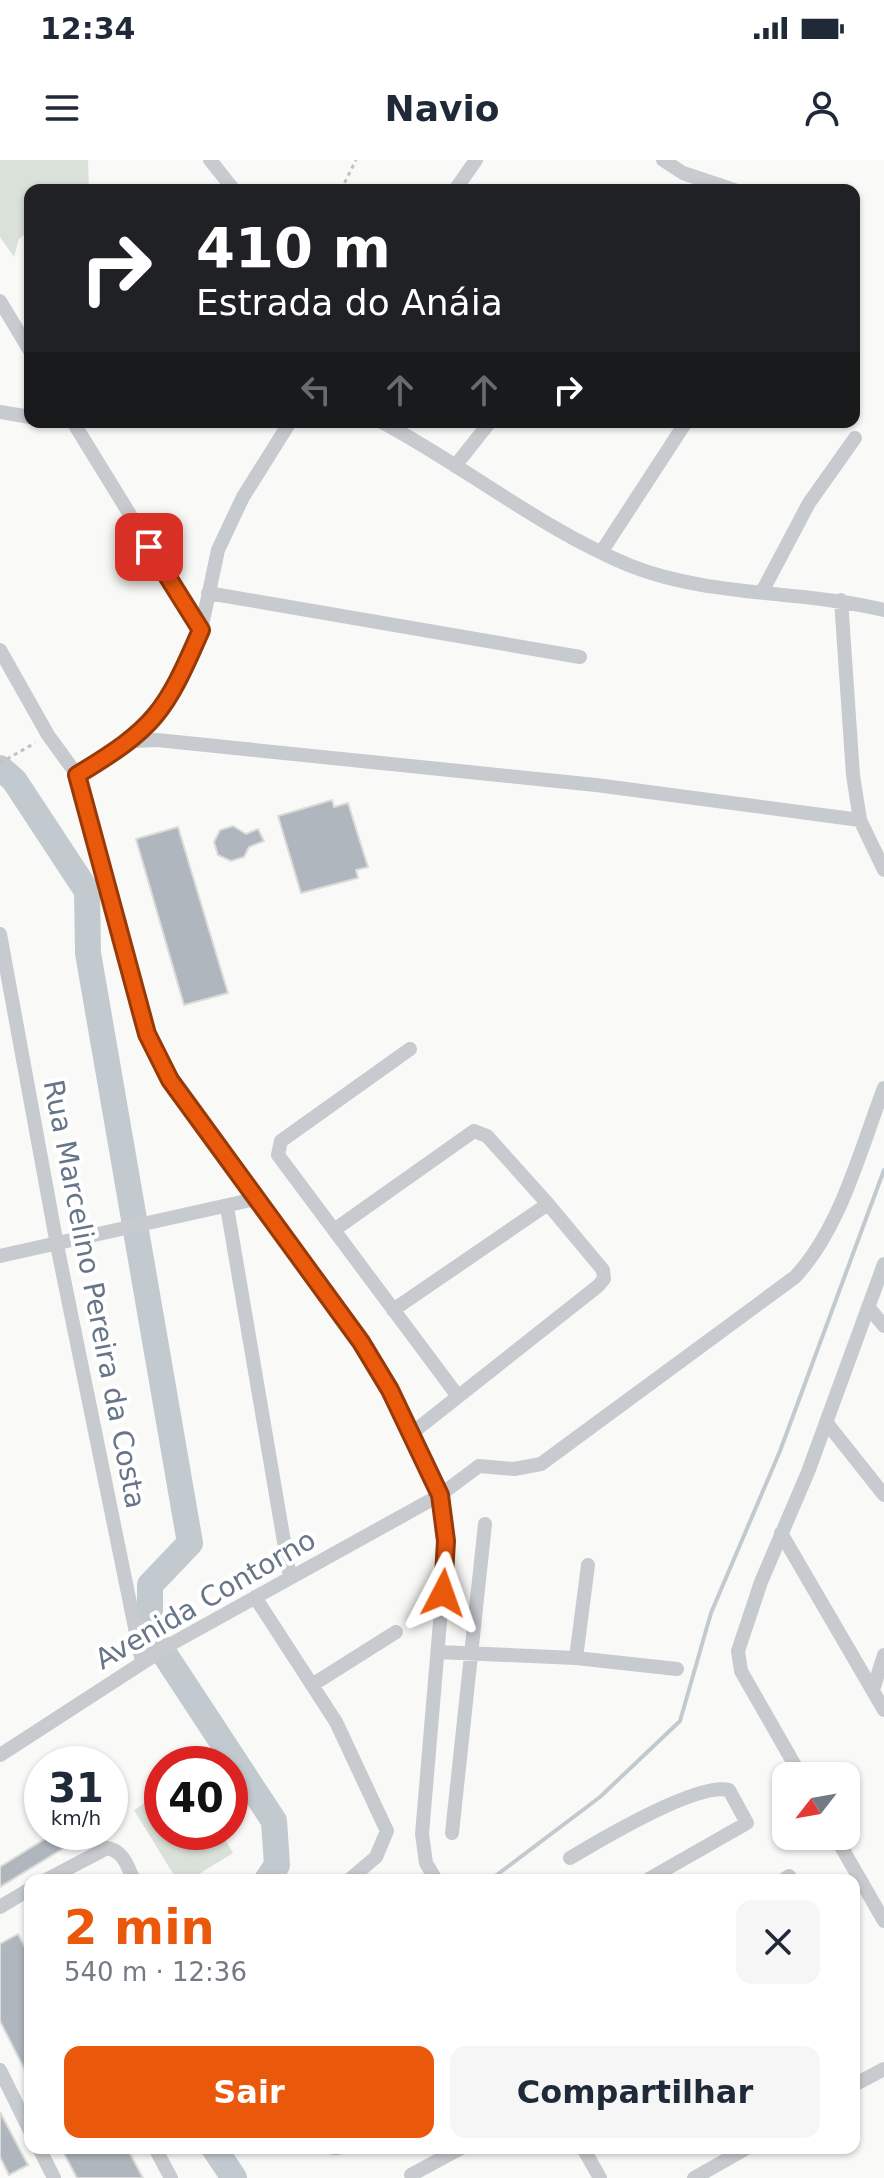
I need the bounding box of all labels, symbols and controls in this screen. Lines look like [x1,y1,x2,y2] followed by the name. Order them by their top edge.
[40,11,136,46] text: 12:34
[40,86,84,130] icon: menu
[800,86,844,130] icon: person
[385,88,499,129] text: Navio
[196,215,391,280] text: 410 m
[64,216,168,320] icon: right
[196,282,503,323] text: Estrada do Anáia
[294,368,338,412] icon: left
[378,368,422,412] icon: ahead
[462,368,506,412] icon: ahead
[546,368,590,412] icon: right
[115,513,183,581] pin
[127,525,171,569] icon: arrive
[37,1077,152,1511] street label: Rua Marcelino Pereira da Costa
[89,1523,321,1676] street label: Avenida Contorno
[401,1551,485,1635] position arrow
[144,1746,248,1850] speed limit sign: 40
[772,1762,860,1850] north arrow
[772,1762,860,1850] map controls
[48,1765,104,1811] text: 31
[51,1806,101,1830] text: km/h
[64,1899,215,1955] text: 2 min
[736,1900,820,1984] button: close
[64,1957,247,1987] text: 540 m · 12:36
[64,2046,434,2138] button: Sair
[450,2046,820,2138] button: Compartilhar

